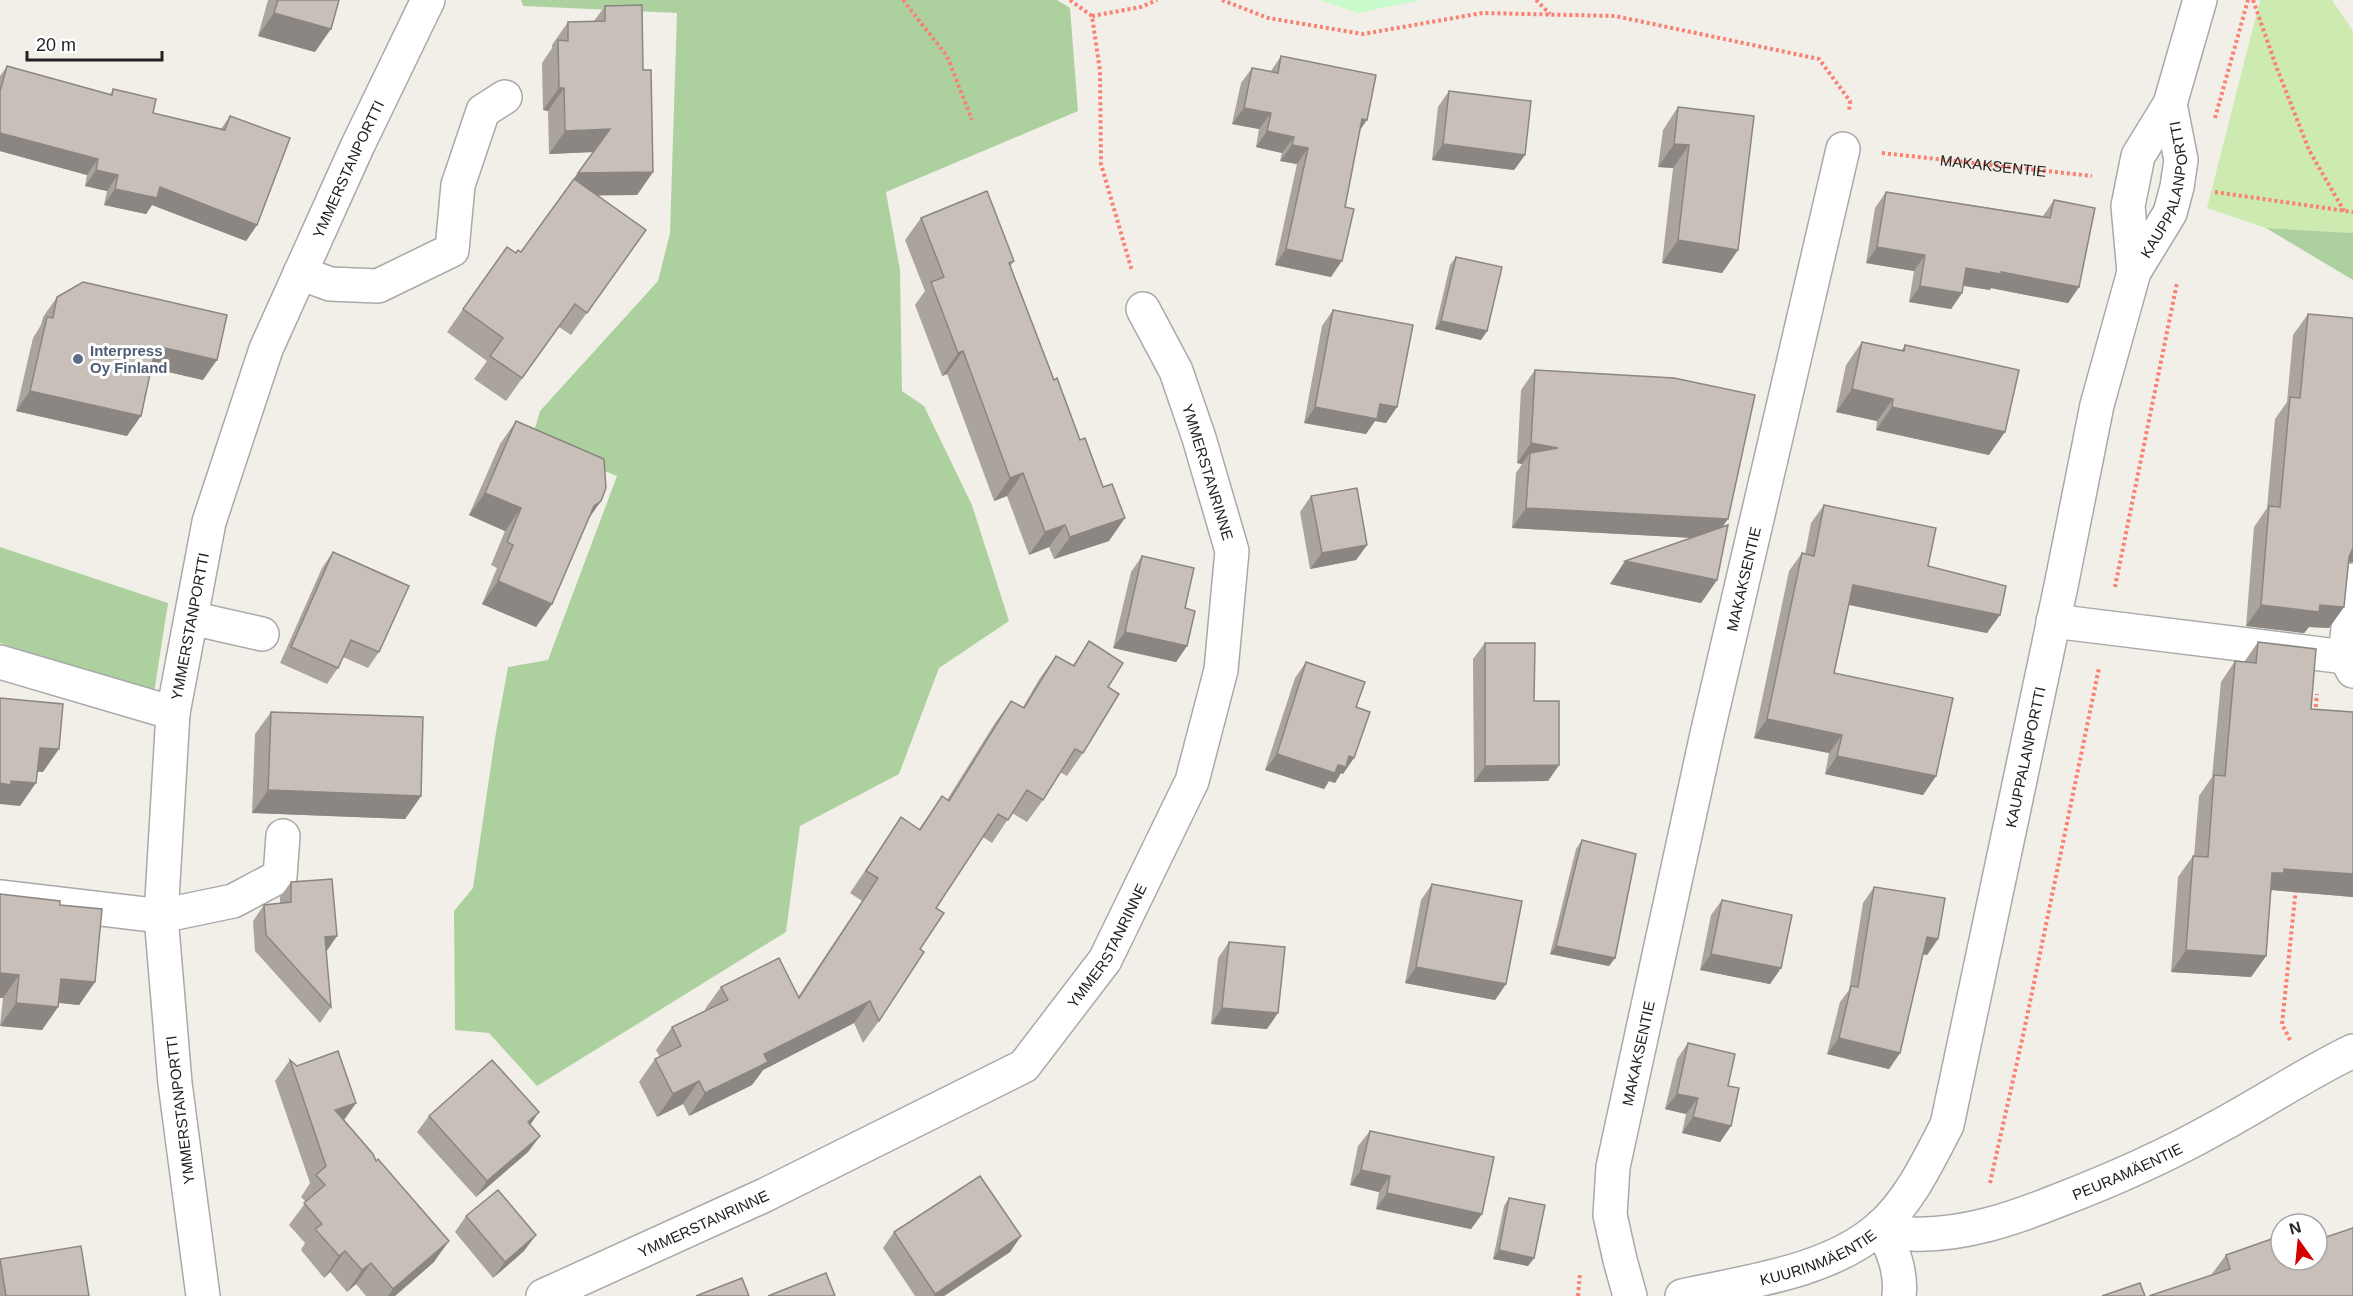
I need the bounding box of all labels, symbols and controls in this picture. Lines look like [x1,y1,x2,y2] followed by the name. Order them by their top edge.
[27,24,162,62] scale bar
[36,35,76,55] text: 20 m
[309,97,387,240] street label: YMMERSTANPORTTI
[2136,120,2190,260] street label: KAUPPALANPORTTI
[1939,151,2047,179] street label: MAKAKSENTIE
[90,342,168,376] place label: Interpress Oy Finland
[71,352,85,366] marker: Interpress Oy Finland
[1179,402,1237,542] street label: YMMERSTANRINNE
[1723,525,1763,633] street label: MAKAKSENTIE
[167,551,212,701] street label: YMMERSTANPORTTI
[2002,685,2048,829] street label: KAUPPALANPORTTI
[1063,881,1149,1011] street label: YMMERSTANRINNE
[1618,999,1657,1107] street label: MAKAKSENTIE
[162,1035,198,1185] street label: YMMERSTANPORTTI
[2070,1139,2185,1203] street label: PEURAMÄENTIE
[635,1186,771,1260] street label: YMMERSTANRINNE
[2269,1212,2329,1272] north arrow
[2287,1218,2303,1238] text: N
[1758,1225,1879,1288] street label: KUURINMÄENTIE

